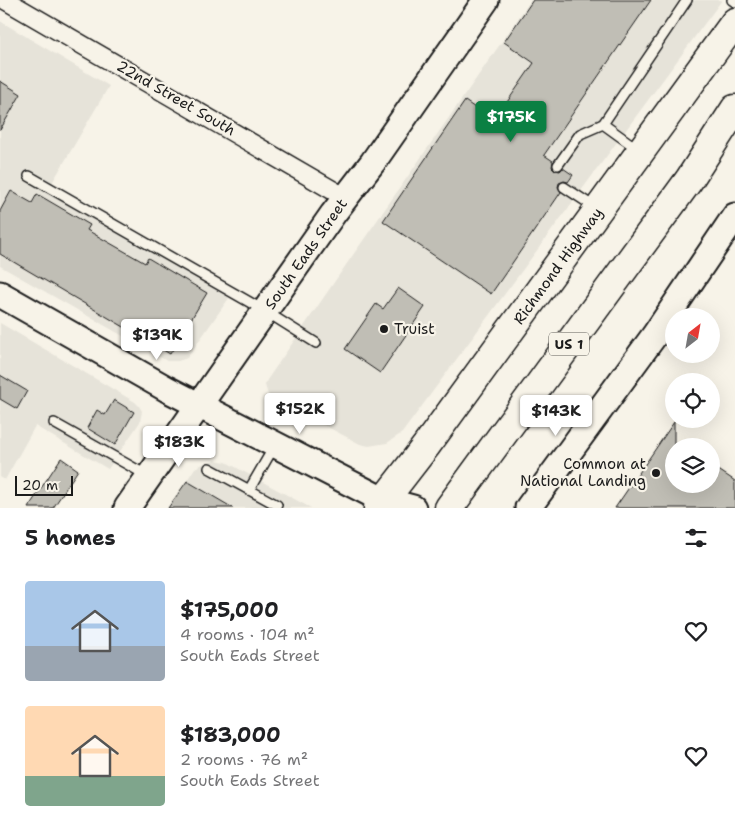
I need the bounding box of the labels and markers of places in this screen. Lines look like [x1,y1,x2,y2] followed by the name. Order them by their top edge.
[476,100,546,143] pin: $175K
[122,318,192,361] pin: $139K
[394,319,435,339] place label: Truist
[378,323,390,335] marker: Truist
[265,392,335,435] pin: $152K
[521,394,591,437] pin: $143K
[144,426,214,468] pin: $183K
[520,454,646,491] place label: Common at National Landing
[650,467,662,479] marker: Common at National Landing

